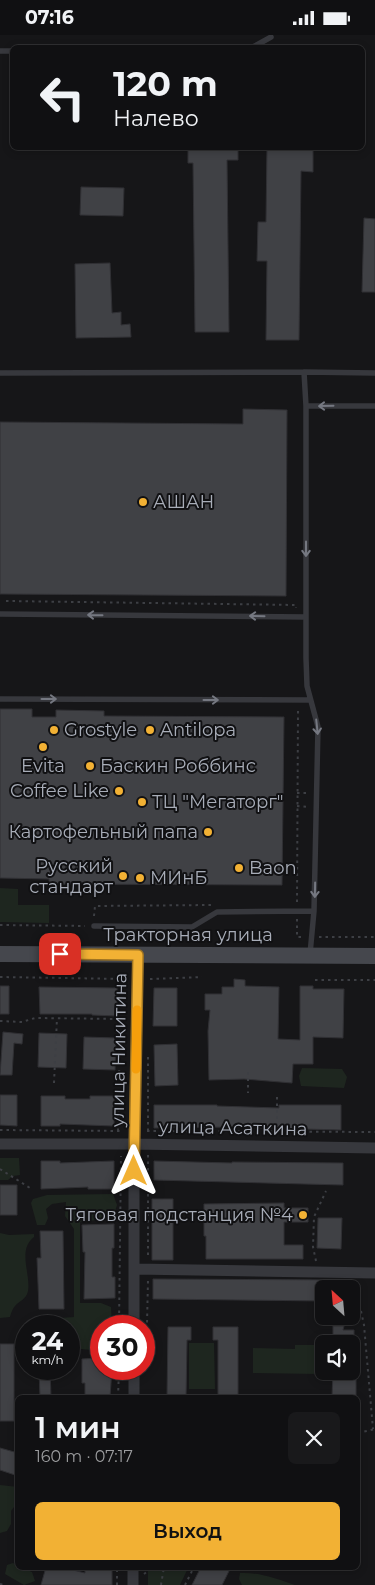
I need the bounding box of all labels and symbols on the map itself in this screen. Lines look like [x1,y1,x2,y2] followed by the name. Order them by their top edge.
[319,401,335,411] one-way arrow
[153,491,214,513] place label: АШАН
[137,496,149,508] marker: АШАН
[301,540,311,556] one-way arrow
[87,610,103,620] one-way arrow
[249,611,266,621] one-way arrow
[40,694,56,704] one-way arrow
[202,695,219,705] one-way arrow
[64,719,137,741] place label: Grostyle
[160,719,236,741] place label: Antilopa
[312,719,321,735] one-way arrow
[48,724,60,736] marker: Grostyle
[144,724,156,736] marker: Antilopa
[37,741,49,753] marker: Evita
[21,755,65,777] place label: Evita
[100,755,256,777] place label: Баскин Роббинс
[84,760,96,772] marker: Баскин Роббинс
[10,780,109,802] place label: Coffee Like
[113,785,125,797] marker: Coffee Like
[152,791,284,813] place label: ТЦ "Мегаторг"
[136,796,148,808] marker: ТЦ "Мегаторг"
[8,821,198,843] place label: Картофельный папа
[202,826,214,838] marker: Картофельный папа
[29,855,113,898] place label: Русский стандарт
[249,857,297,879] place label: Baon
[233,862,245,874] marker: Baon
[150,867,207,889] place label: МИнБ
[117,870,129,882] marker: Русский стандарт
[134,872,146,884] marker: МИнБ
[310,881,320,897] one-way arrow
[103,924,273,946] street label: Тракторная улица
[39,933,81,975] pin
[107,973,131,1128] street label: улица Никитина
[157,1116,308,1140] street label: улица Асаткина
[107,1144,159,1196] position arrow
[66,1204,293,1226] place label: Тяговая подстанция №4
[297,1209,309,1221] marker: Тяговая подстанция №4
[315,1280,360,1325] north arrow
[90,1315,155,1380] speed limit sign: 30

